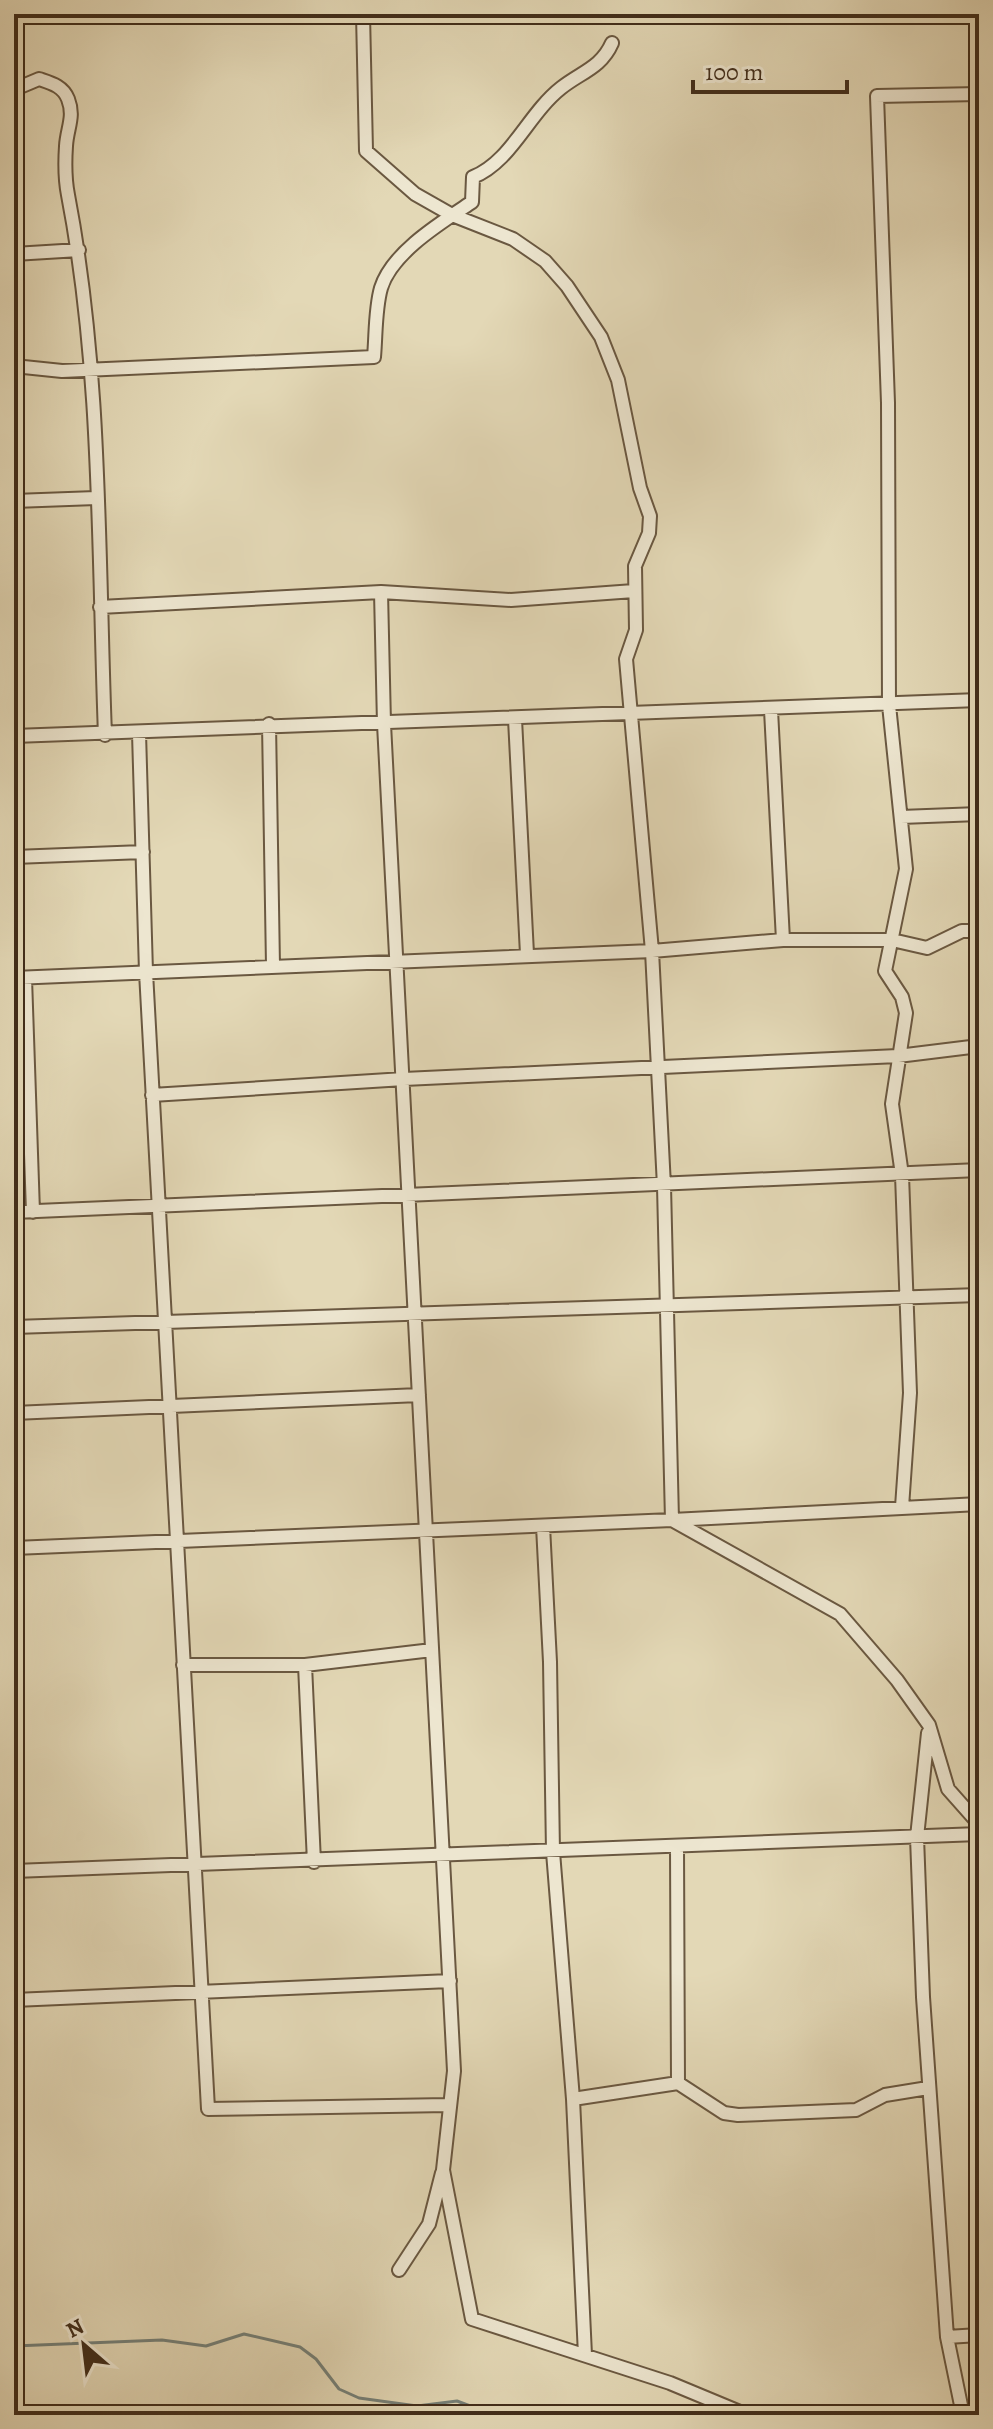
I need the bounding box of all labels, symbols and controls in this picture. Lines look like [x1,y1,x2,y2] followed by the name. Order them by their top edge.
[693,44,847,94] scale bar
[705,56,764,88] text: 100 m
[44,2305,124,2385] north arrow
[61,2311,89,2345] text: N

